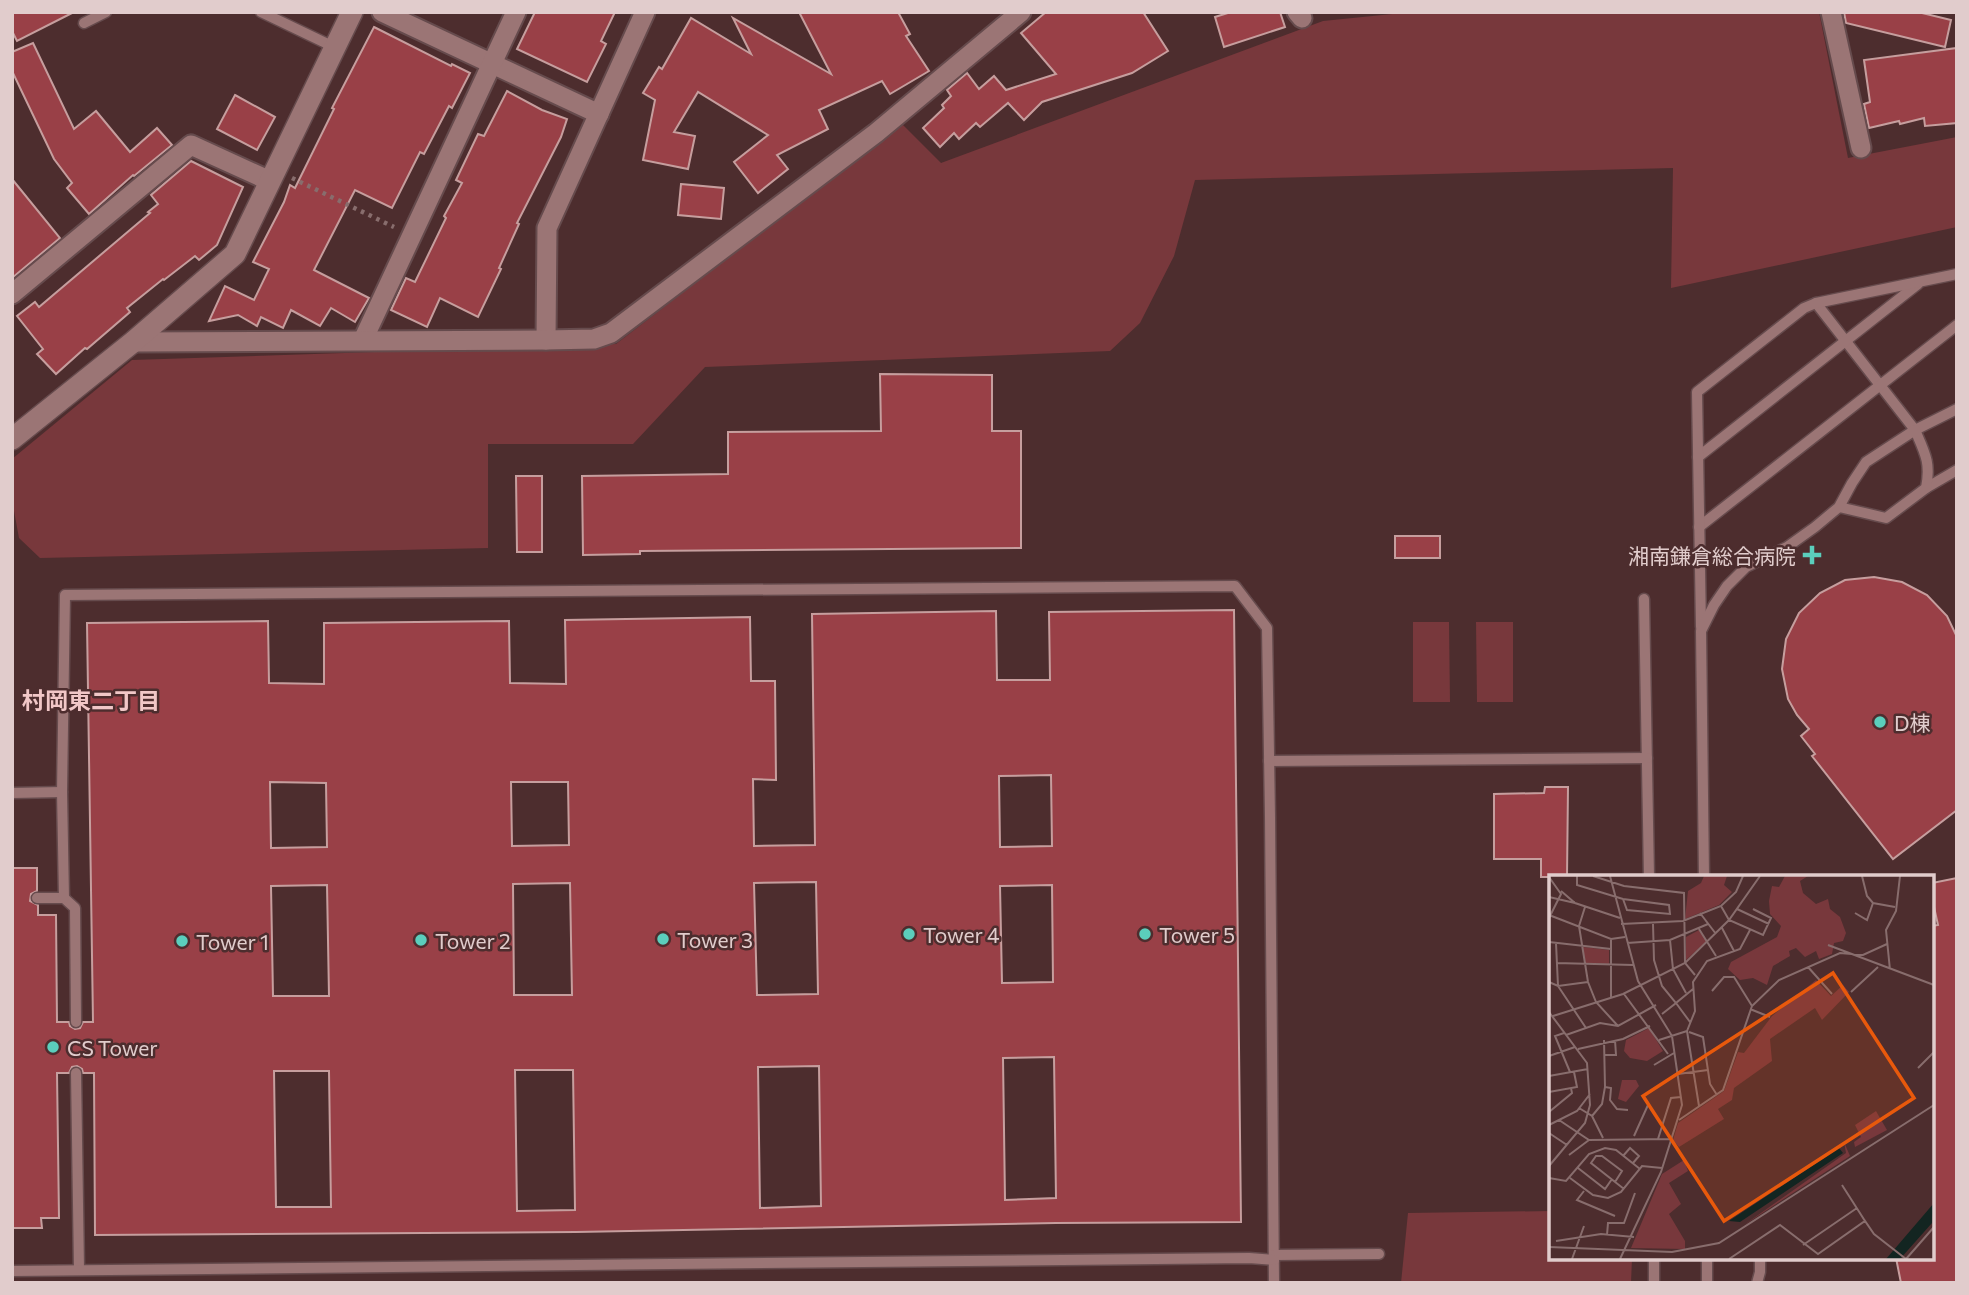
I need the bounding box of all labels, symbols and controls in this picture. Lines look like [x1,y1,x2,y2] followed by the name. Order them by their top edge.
[1628,543,1796,568] place label: 湘南鎌倉総合病院
[1802,545,1822,565] marker: 湘南鎌倉総合病院
[22,686,160,714] district label: 村岡東二丁目
[1894,710,1930,735] place label: D棟
[1872,714,1888,730] marker: D棟
[1549,875,1934,1260] inset map
[923,922,1000,947] place label: Tower 4
[1159,922,1235,947] place label: Tower 5
[901,926,917,942] marker: Tower 4
[1137,926,1153,942] marker: Tower 5
[677,927,753,952] place label: Tower 3
[435,928,511,953] place label: Tower 2
[196,929,269,954] place label: Tower 1
[655,931,671,947] marker: Tower 3
[413,932,429,948] marker: Tower 2
[174,933,190,949] marker: Tower 1
[67,1035,158,1060] place label: CS Tower
[45,1039,61,1055] marker: CS Tower

